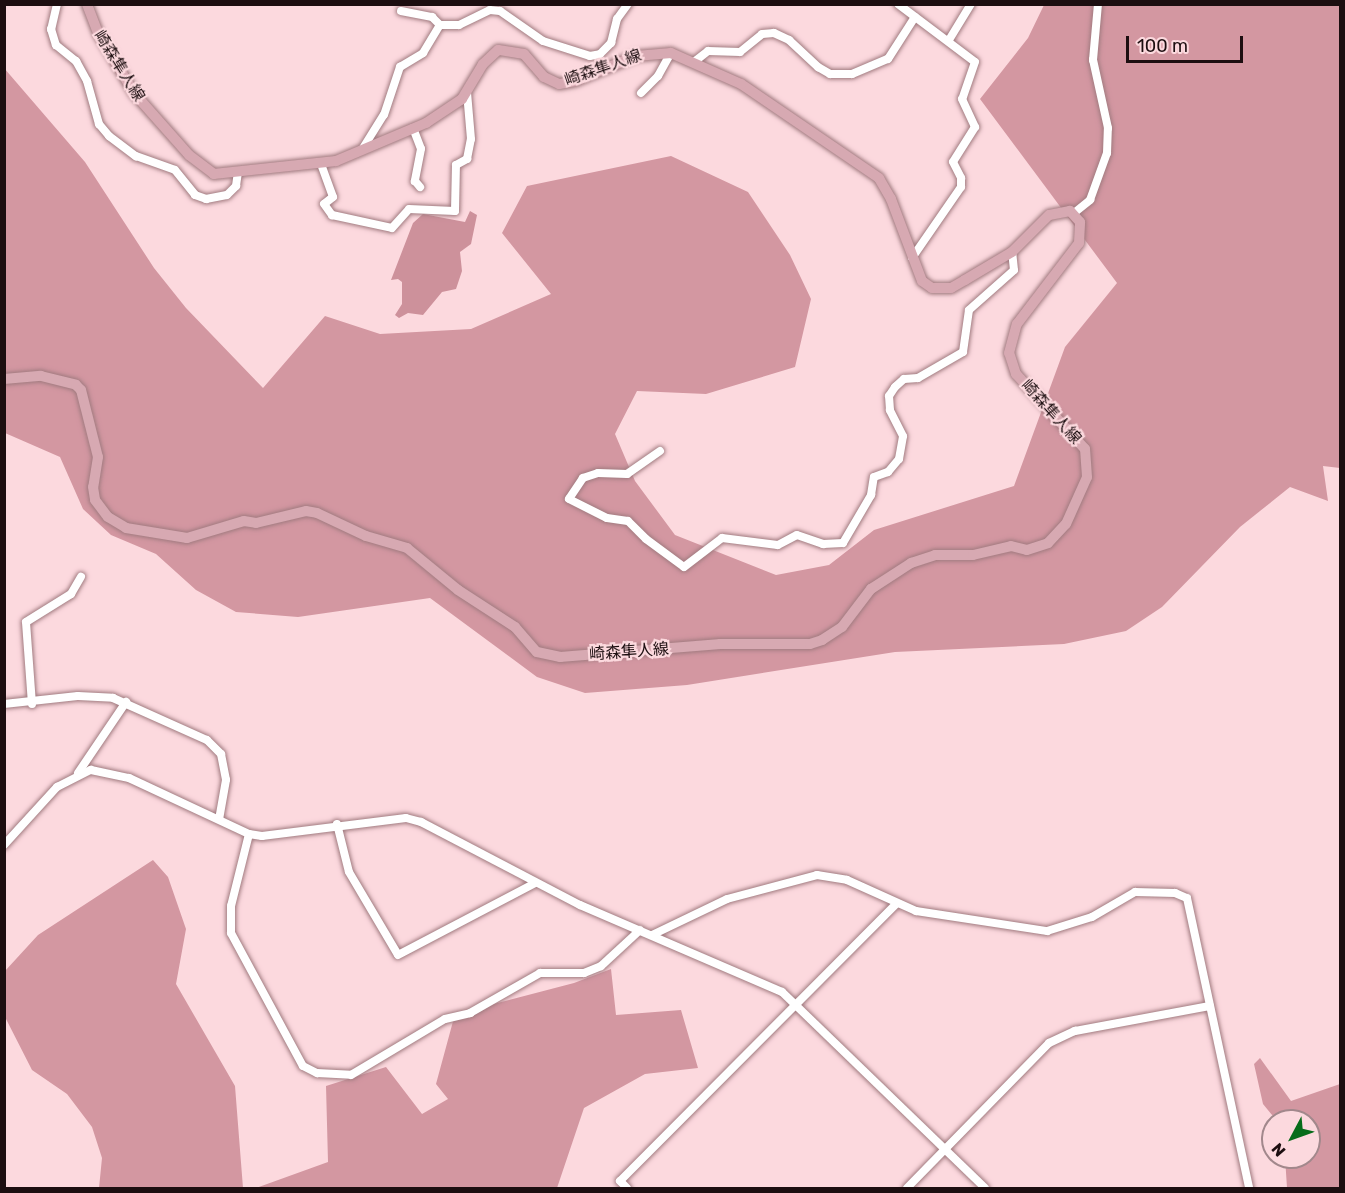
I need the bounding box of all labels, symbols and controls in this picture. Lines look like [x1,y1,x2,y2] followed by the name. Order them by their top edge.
[1129,24,1246,62] scale bar
[90,27,148,105] street label: 崎森隼人線
[1137,35,1188,57] text: 100 m
[562,46,644,90] street label: 崎森隼人線
[1017,376,1085,448] street label: 崎森隼人線
[588,640,670,664] street label: 崎森隼人線
[1261,1109,1321,1169] north arrow
[1268,1139,1289,1160] text: N

